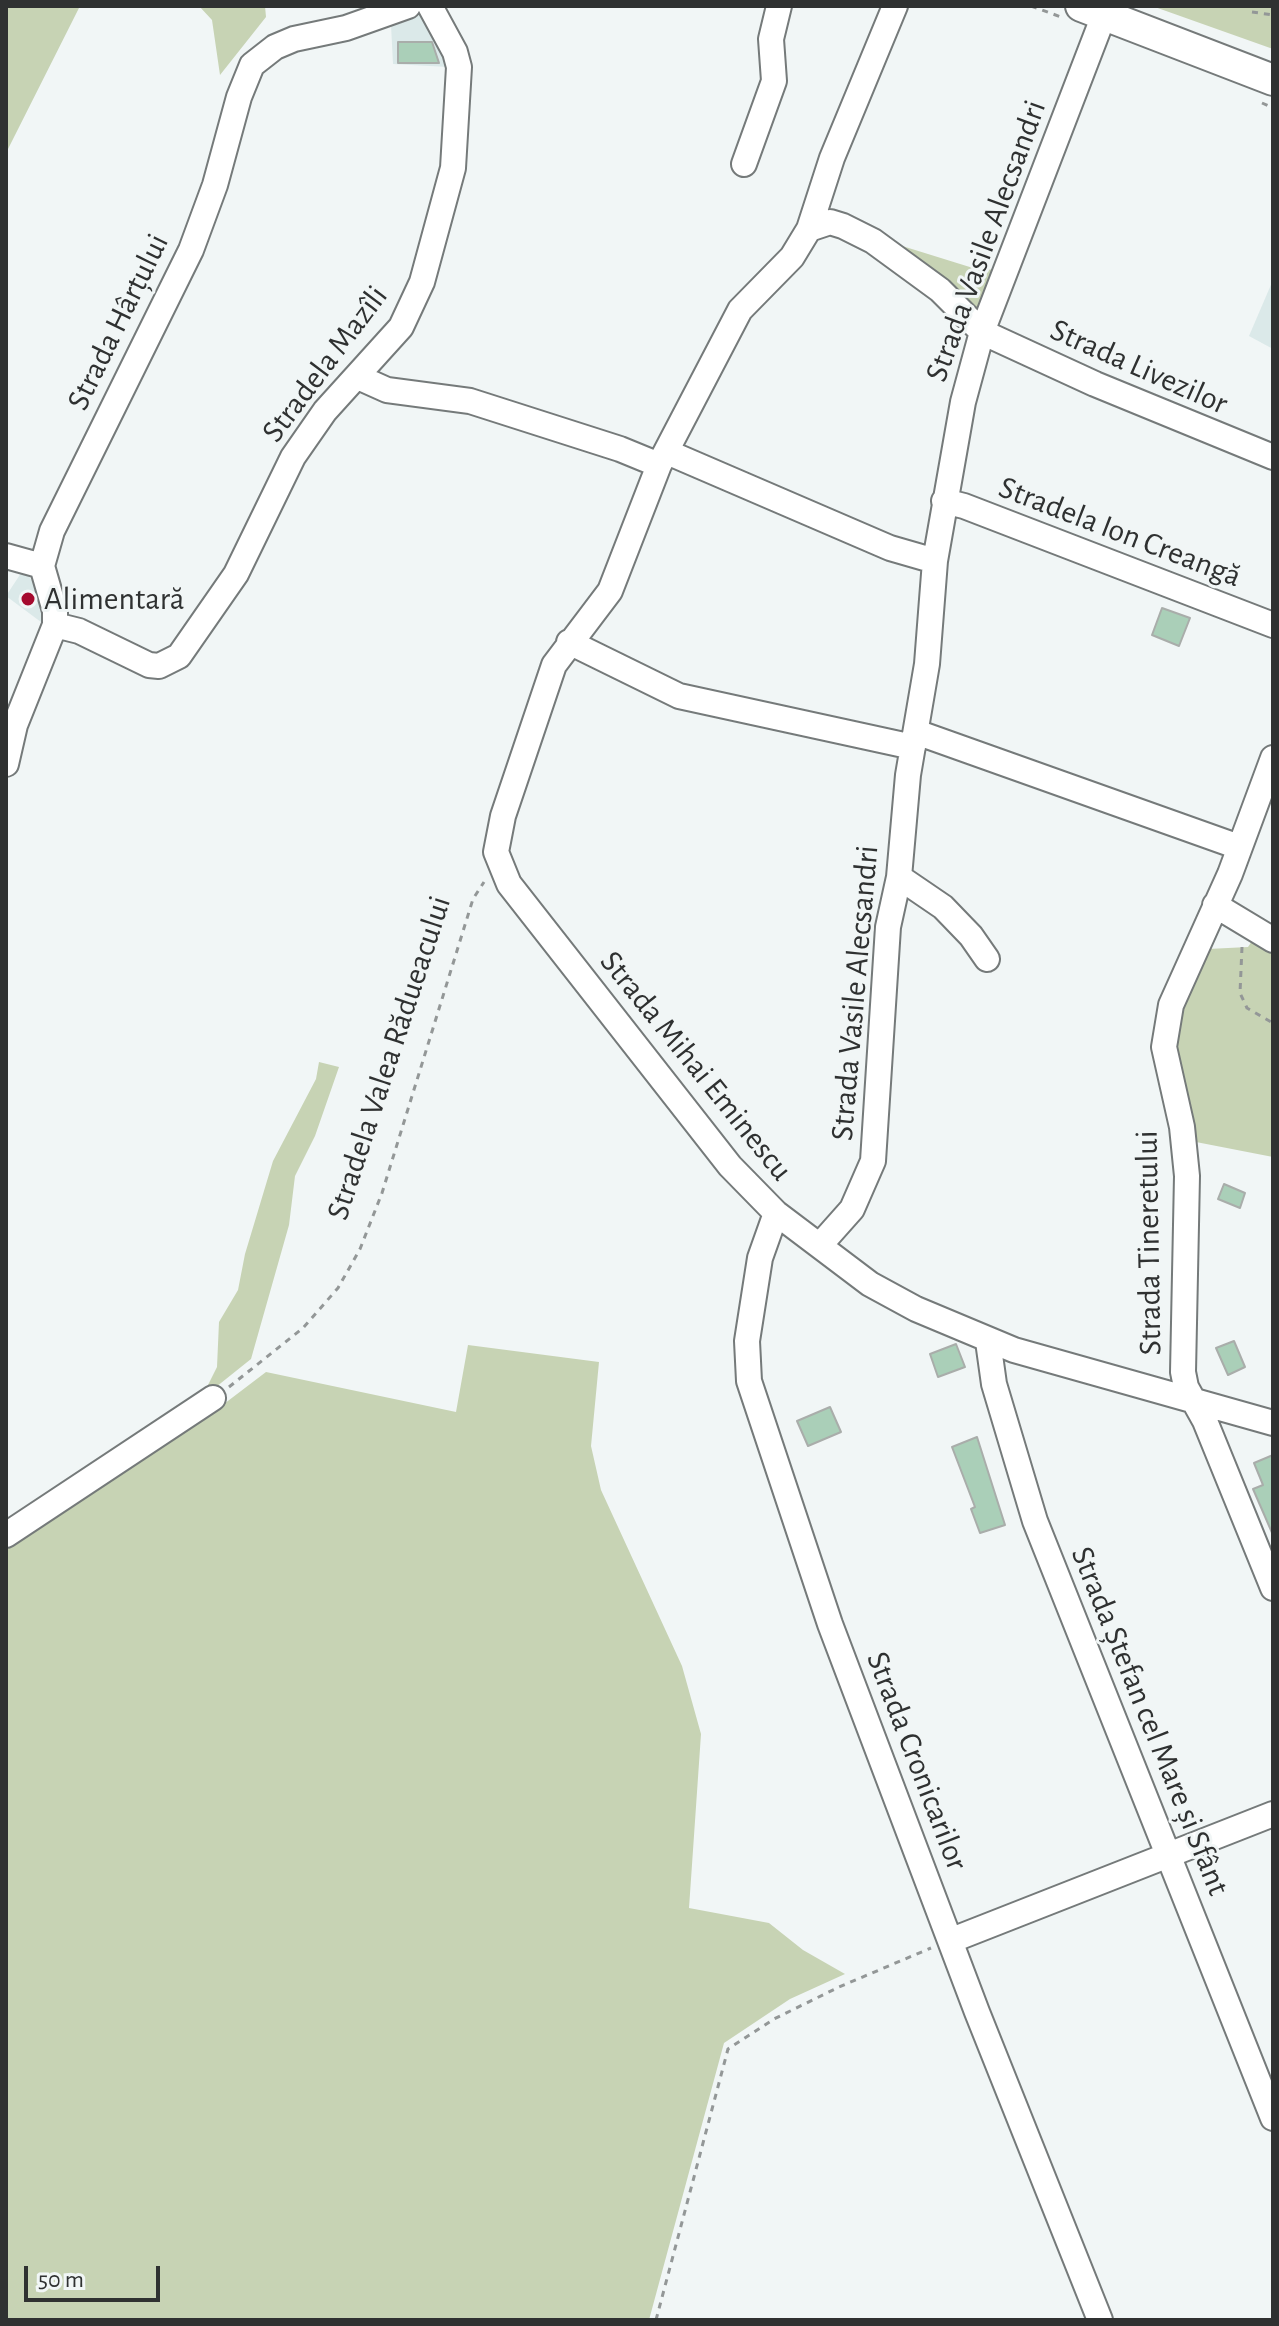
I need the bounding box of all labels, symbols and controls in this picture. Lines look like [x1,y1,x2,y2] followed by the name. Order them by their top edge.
[917,95,1055,387] street label: Strada Vasile Alecsandri
[59,228,177,416] street label: Strada Hârțului
[254,278,396,450] street label: Stradela Mazîli
[1044,311,1234,423] street label: Strada Livezilor
[993,468,1247,596] street label: Stradela Ion Creangă
[44,580,184,618] place label: Alimentară
[19,590,37,608] marker: Alimentară
[823,844,887,1142] street label: Strada Vasile Alecsandri
[319,891,459,1225] street label: Stradela Valea Rădueacului
[592,943,800,1189] street label: Strada Mihai Eminescu
[1128,1130,1170,1356] street label: Strada Tineretului
[1062,1541,1238,1901] street label: Strada Ștefan cel Mare și Sfânt
[858,1646,976,1876] street label: Strada Cronicarilor
[28,2250,164,2300] scale bar
[38,2268,84,2292] text: 50 m

